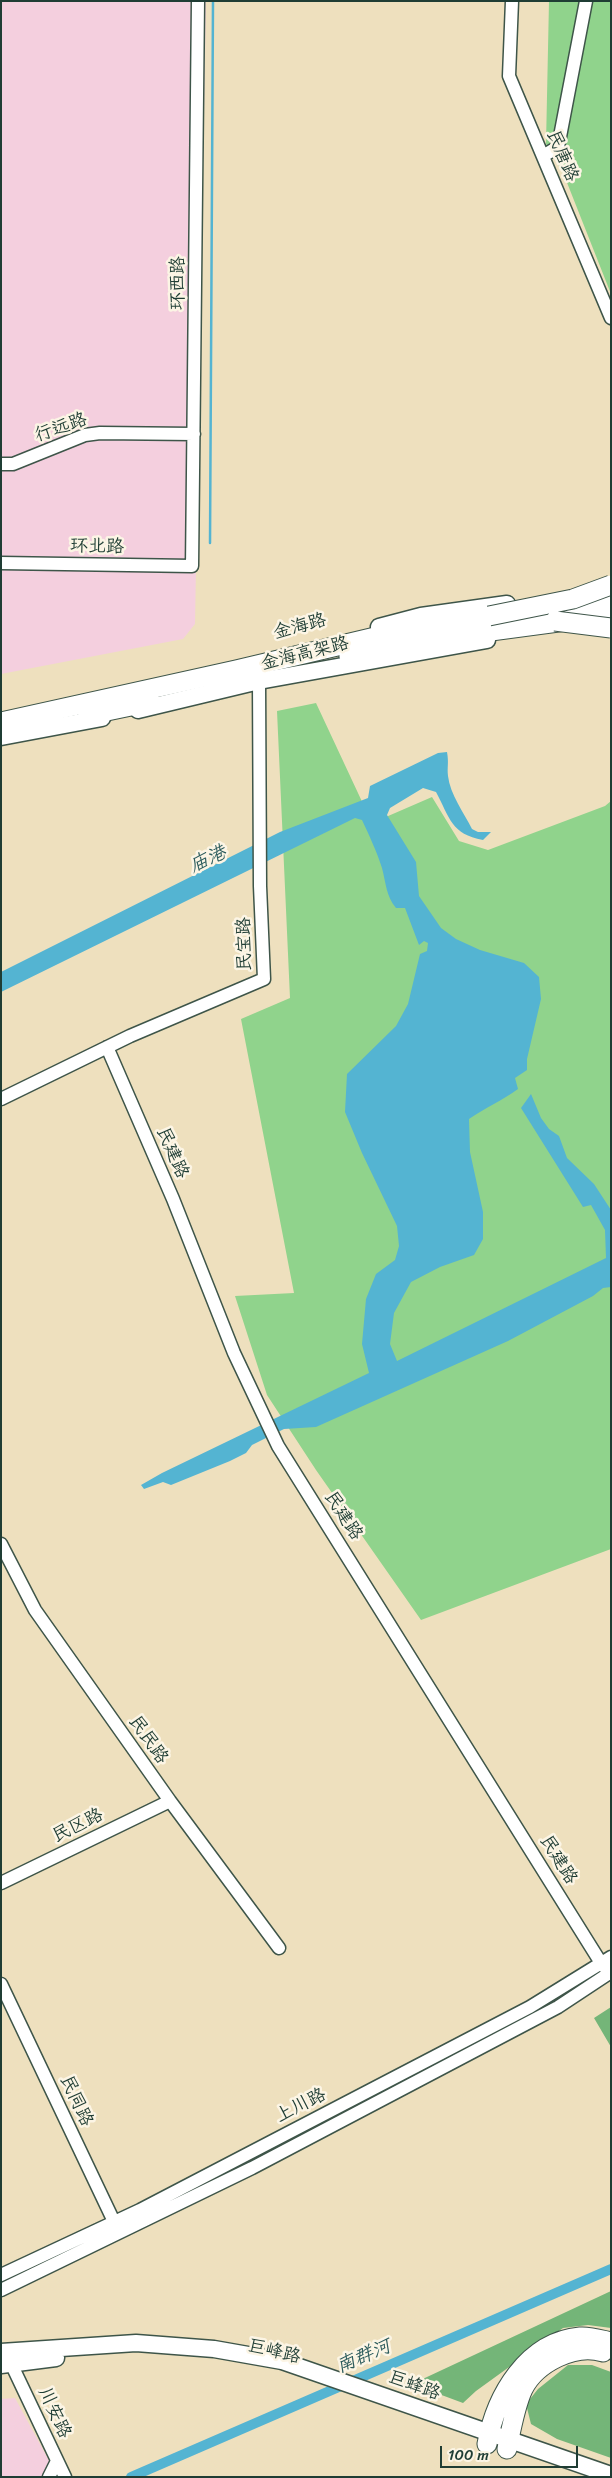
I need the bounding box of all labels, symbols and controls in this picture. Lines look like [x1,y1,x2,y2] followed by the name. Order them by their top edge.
[542,127,582,185] street label: 民唐路
[167,256,189,310] street label: 环西路
[32,409,90,447] street label: 行远路
[70,536,124,558] street label: 环北路
[271,610,329,644] street label: 金海路
[259,633,351,675] street label: 金海高架路
[186,842,230,878] water label: 庙港
[234,917,256,971] street label: 民宝路
[151,1124,193,1182] street label: 民建路
[319,1487,367,1545] street label: 民建路
[124,1712,172,1768] street label: 民民路
[49,1804,107,1848] street label: 民区路
[535,1831,581,1889] street label: 民建路
[55,2072,97,2130] street label: 民同路
[272,2084,330,2128] street label: 上川路
[245,2335,303,2369] street label: 巨峰路
[333,2335,395,2379] water label: 南群河
[385,2367,443,2405] street label: 巨蜂路
[33,2384,75,2442] street label: 川安路
[442,2436,580,2468] scale bar
[448,2442,489,2468] text: 100 m

